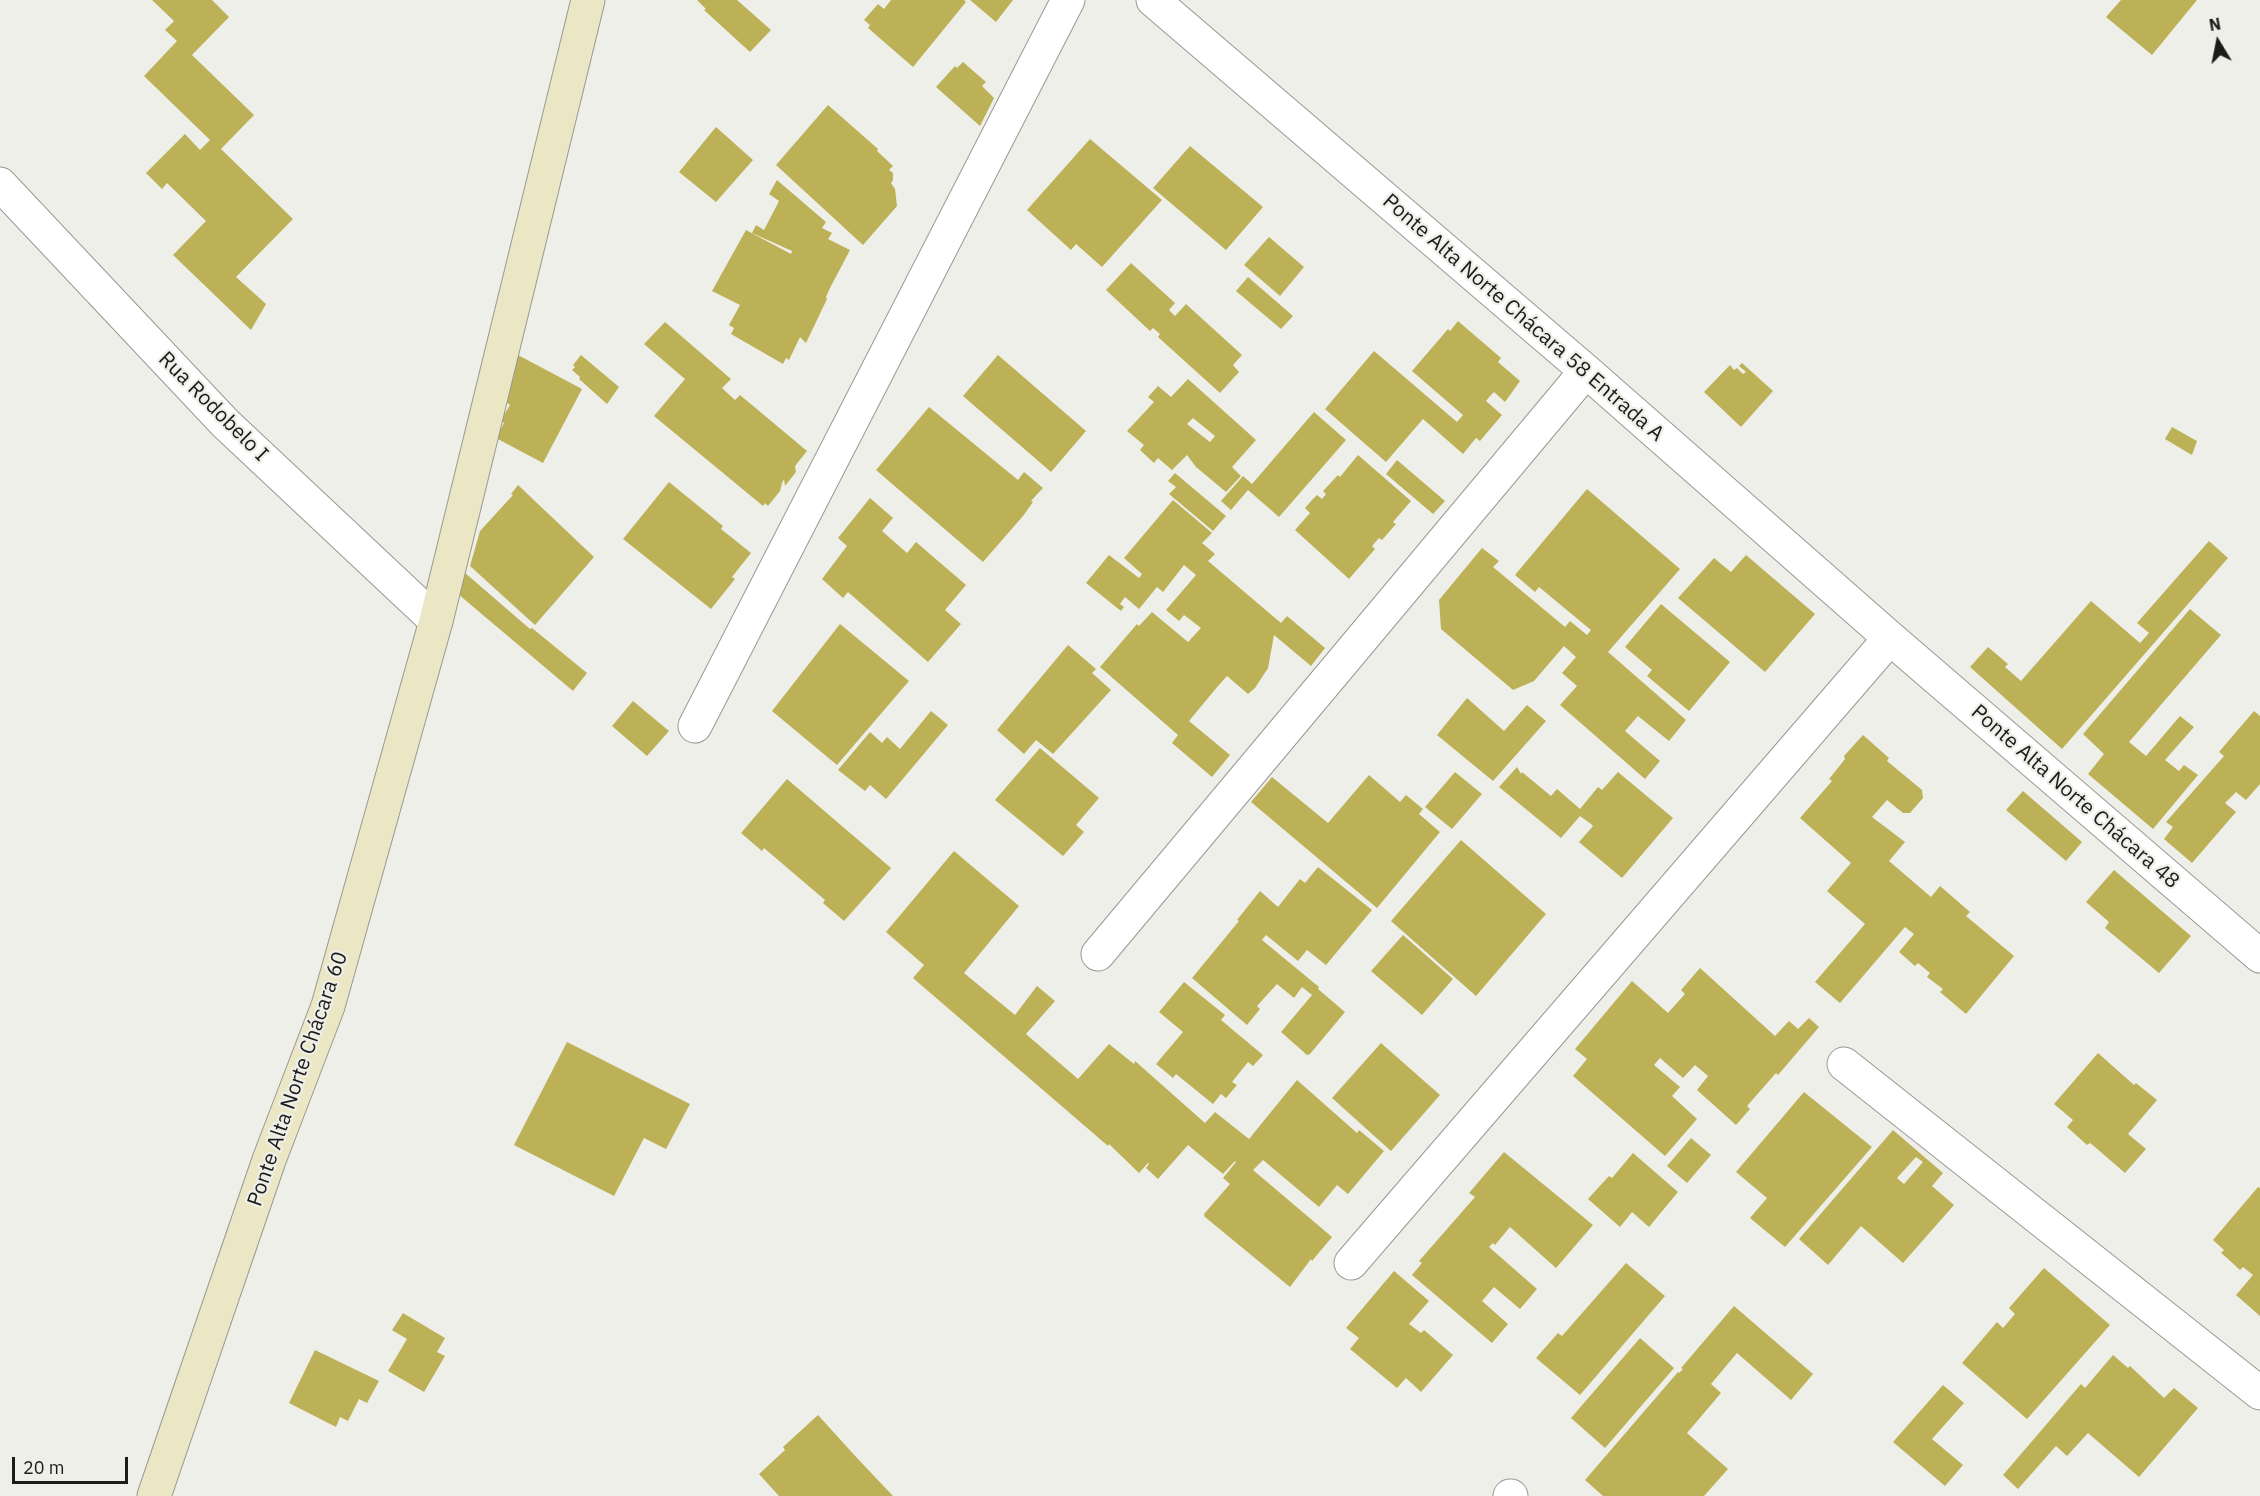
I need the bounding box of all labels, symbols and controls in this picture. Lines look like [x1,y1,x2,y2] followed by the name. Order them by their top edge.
[2188,12,2248,72] north arrow
[2207,13,2222,35] text: N
[1377,189,1669,447] street label: Ponte Alta Norte Chácara 58 Entrada A
[153,347,273,467] street label: Rua Rodobelo I
[1966,700,2184,894] street label: Ponte Alta Norte Chácara 48
[243,948,353,1210] street label: Ponte Alta Norte Chácara 60
[15,1445,130,1483] scale bar
[23,1456,65,1479] text: 20 m

